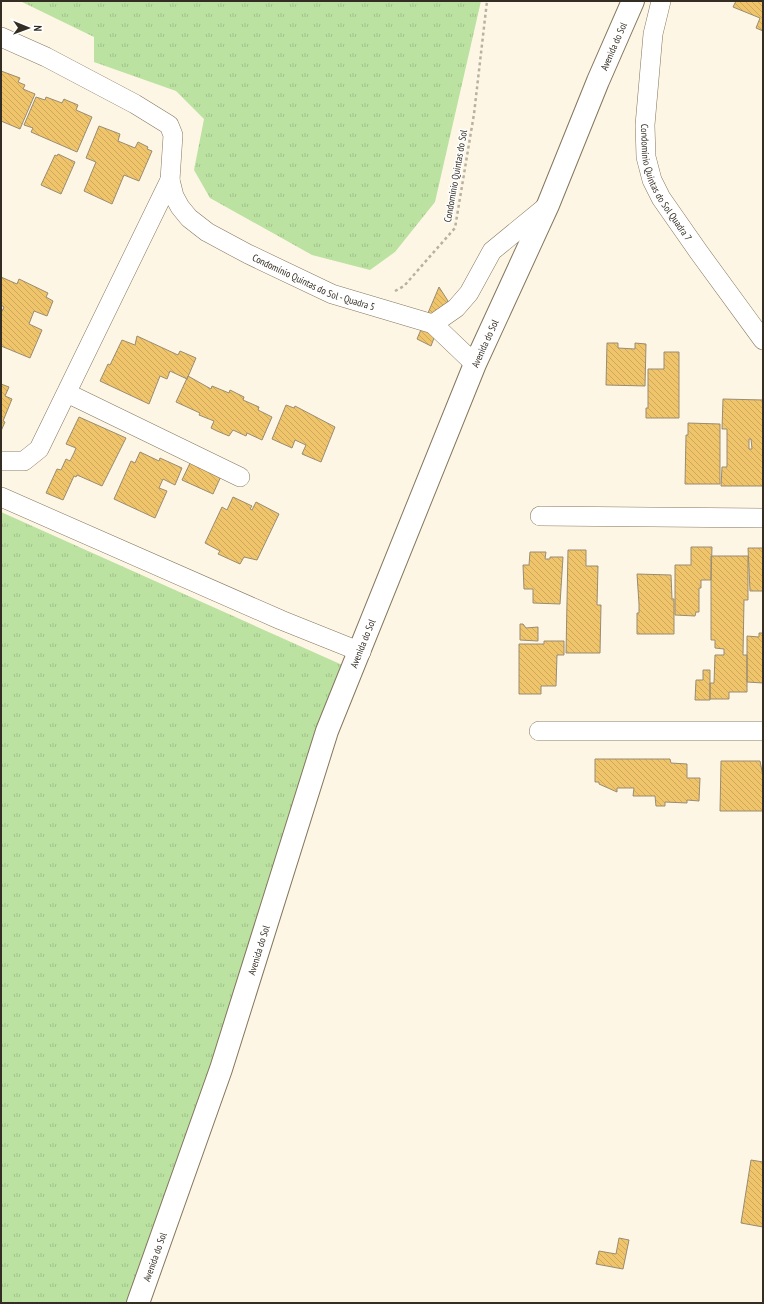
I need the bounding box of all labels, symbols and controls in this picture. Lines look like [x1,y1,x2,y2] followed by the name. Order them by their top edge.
[8,8,48,48] north arrow
[598,20,630,72] street label: Avenida do Sol
[31,25,45,31] text: N
[638,124,695,243] street label: Condomínio Quintas do Sol Quadra 7
[441,128,470,223] street label: Condomínio Quintas do Sol
[250,251,376,313] street label: Condomínio Quintas do Sol - Quadra 5
[468,317,502,369] street label: Avenida do Sol
[347,617,379,670] street label: Avenida do Sol
[245,923,273,977] street label: Avenida do Sol
[140,1230,170,1283] street label: Avenida do Sol

